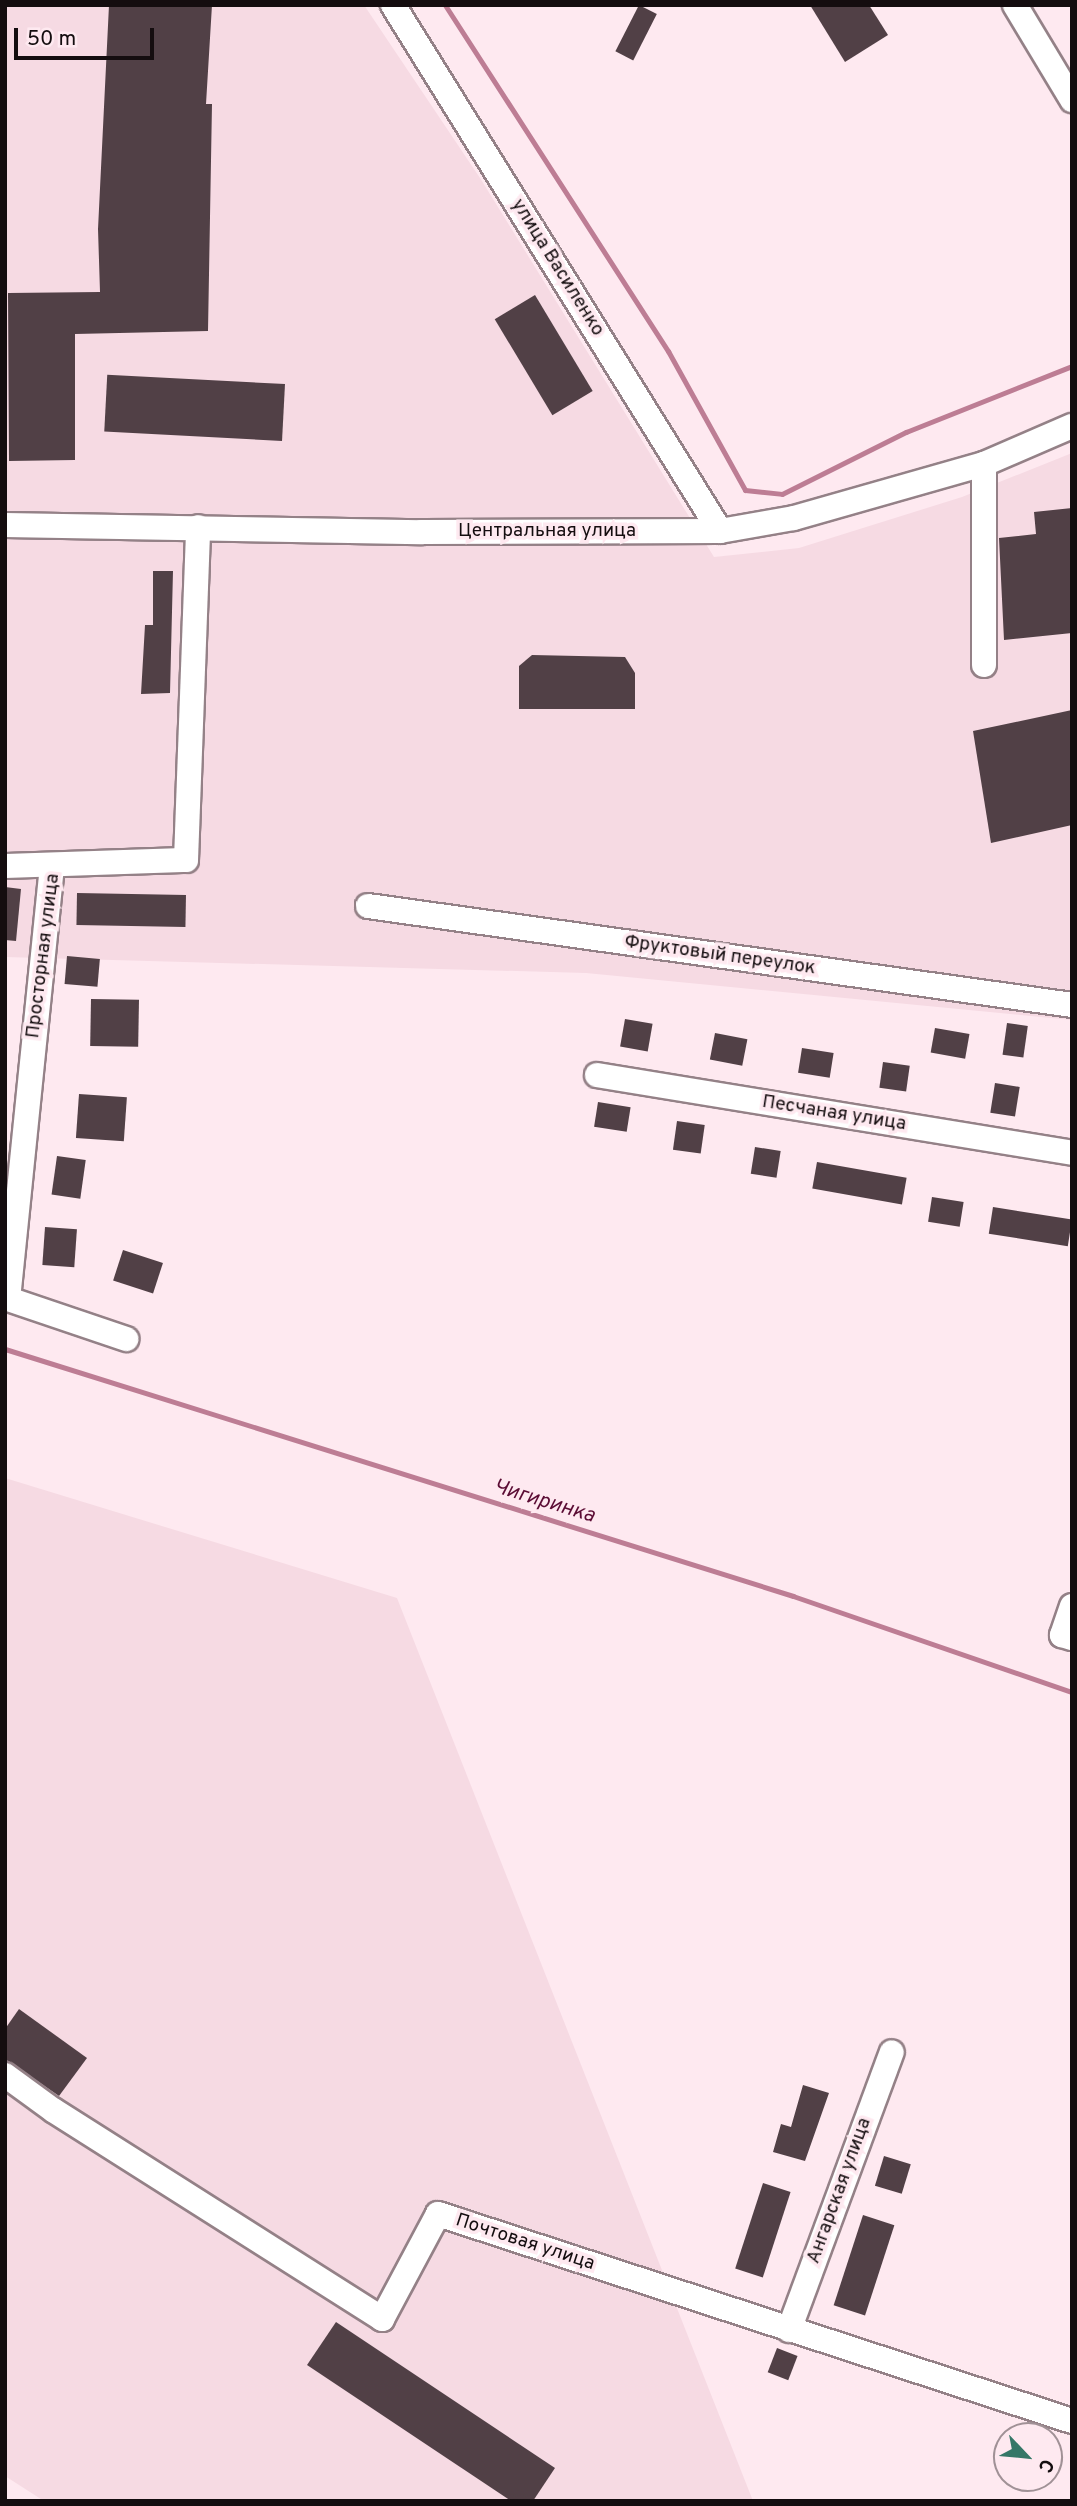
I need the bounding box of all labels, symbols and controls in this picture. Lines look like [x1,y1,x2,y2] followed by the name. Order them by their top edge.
[18,14,158,58] scale bar
[27,26,76,53] text: 50 m
[506,195,608,341] street label: улица Василенко
[458,521,636,543] street label: Центральная улица
[23,872,65,1040] street label: Просторная улица
[623,931,817,981] street label: Фруктовый переулок
[760,1091,908,1137] street label: Песчаная улица
[490,1475,598,1529] water label: Чигиринка
[803,2115,877,2267] street label: Ангарская улица
[453,2210,597,2276] street label: Почтовая улица
[993,2422,1063,2492] north arrow
[1032,2455,1059,2476] text: С

